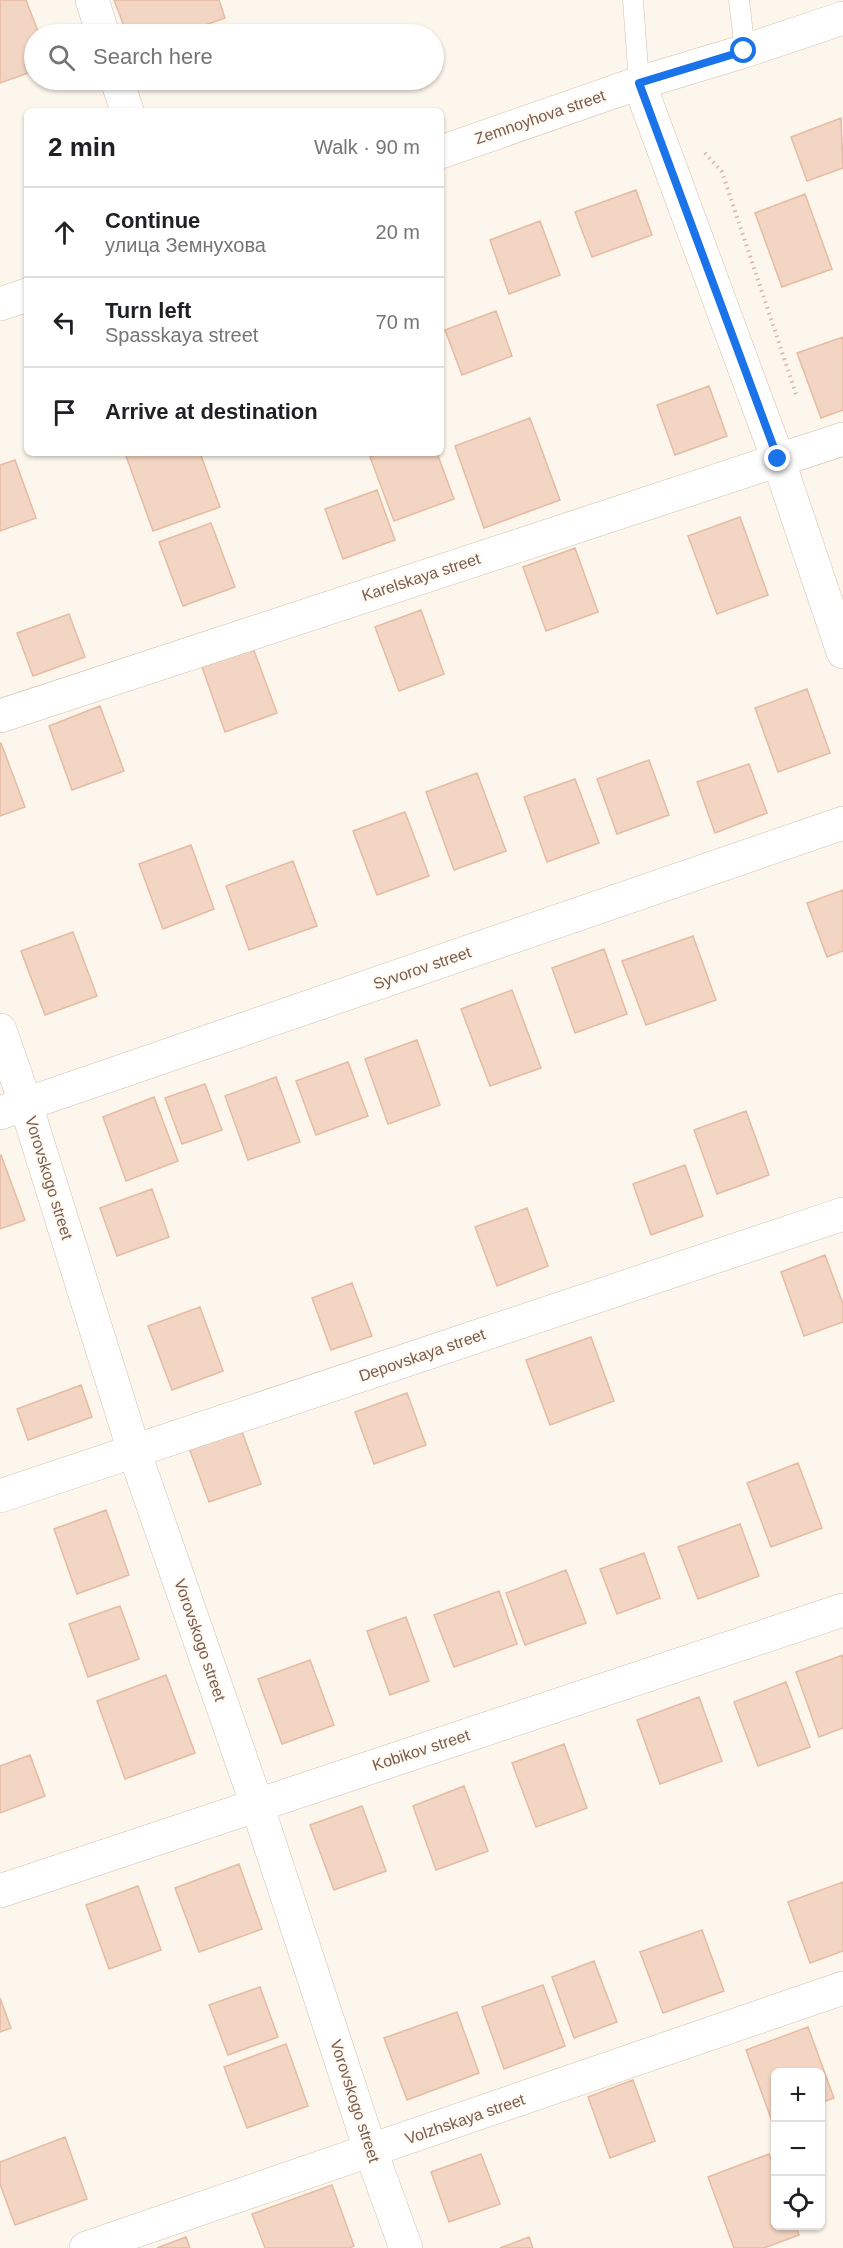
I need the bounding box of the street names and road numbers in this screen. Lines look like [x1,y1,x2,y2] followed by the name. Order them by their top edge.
[472,86,608,147] street label: Zemnoyhova street
[360,550,483,604] street label: Karelskaya street
[371,943,474,993] street label: Syvorov street
[22,1114,76,1242] street label: Vorovskogo street
[357,1325,488,1385] street label: Depovskaya street
[171,1577,229,1704] street label: Vorovskogo street
[370,1726,472,1774] street label: Kobikov street
[327,2037,383,2165] street label: Vorovskogo street
[403,2090,528,2147] street label: Volzhskaya street

